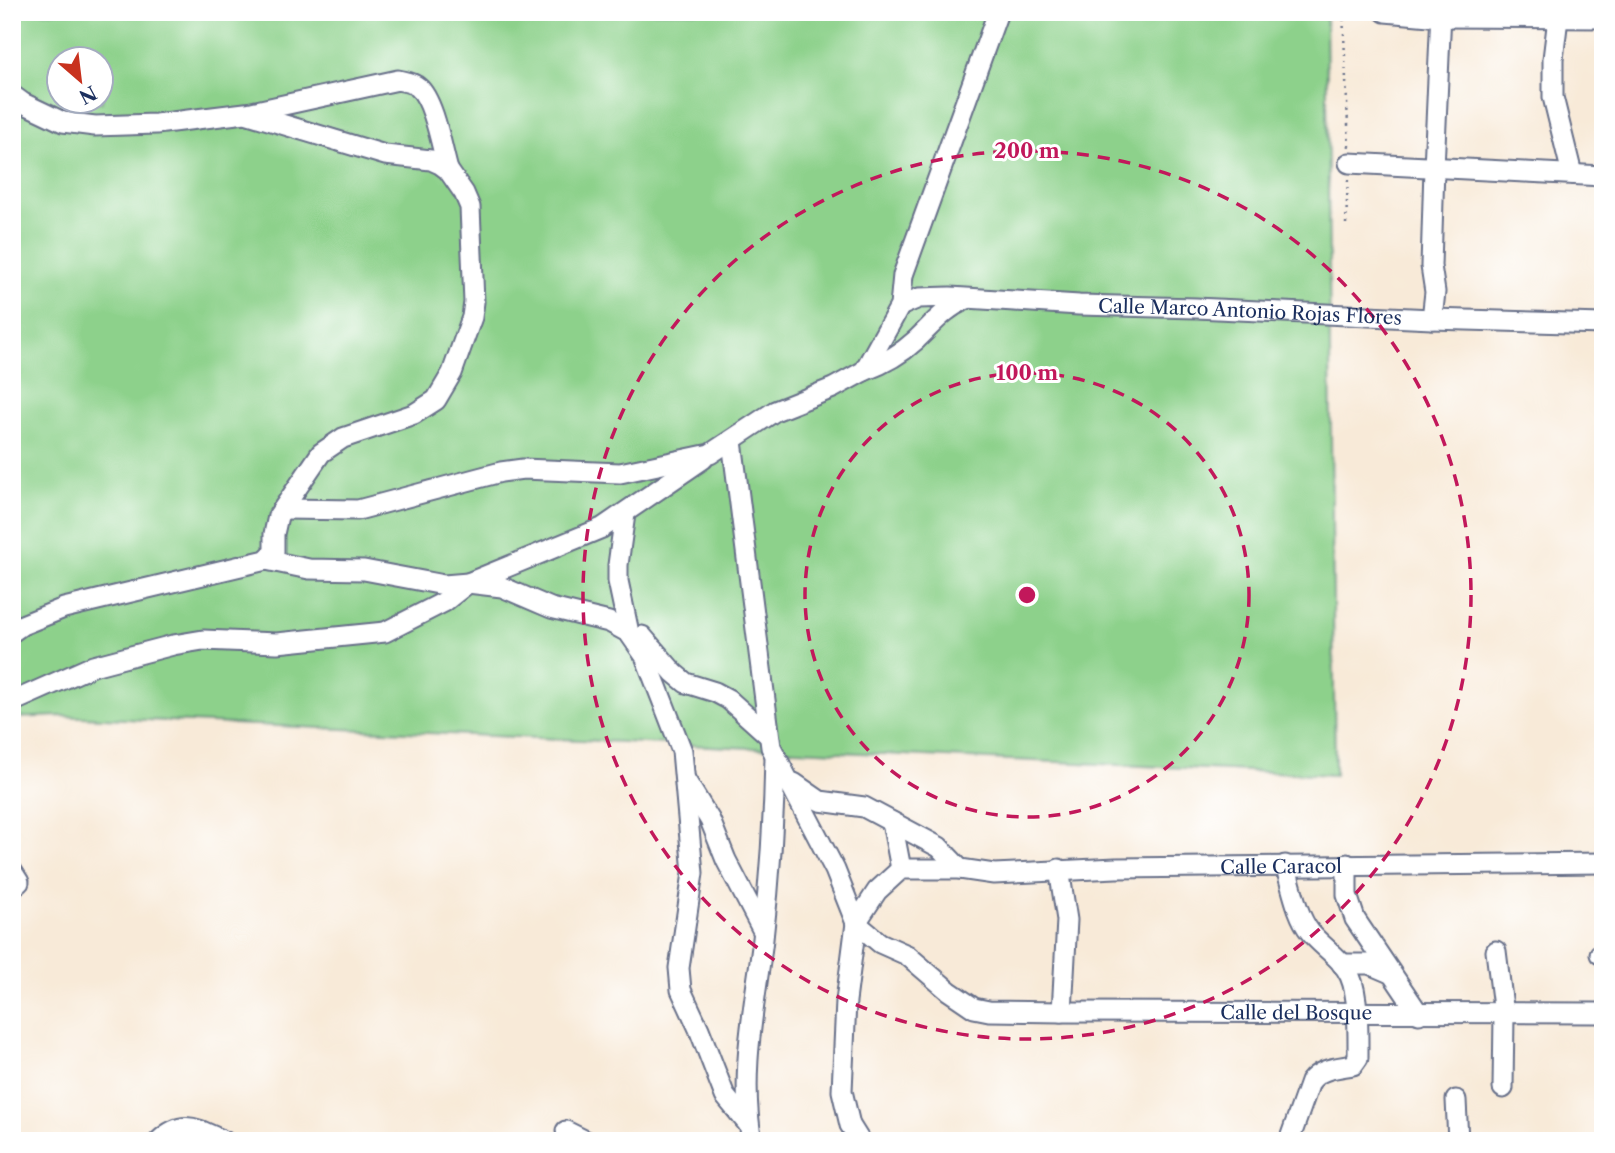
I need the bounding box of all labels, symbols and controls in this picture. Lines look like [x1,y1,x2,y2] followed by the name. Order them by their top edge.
[46,46,116,116] north arrow
[75,81,100,109] text: N
[994,138,1060,163] text: 200 m
[1098,294,1402,329] street label: Calle Marco Antonio Rojas Flores
[996,360,1058,385] text: 100 m
[1015,583,1039,607] centre of rings
[1220,854,1342,878] street label: Calle Caracol
[1220,1001,1372,1024] street label: Calle del Bosque

